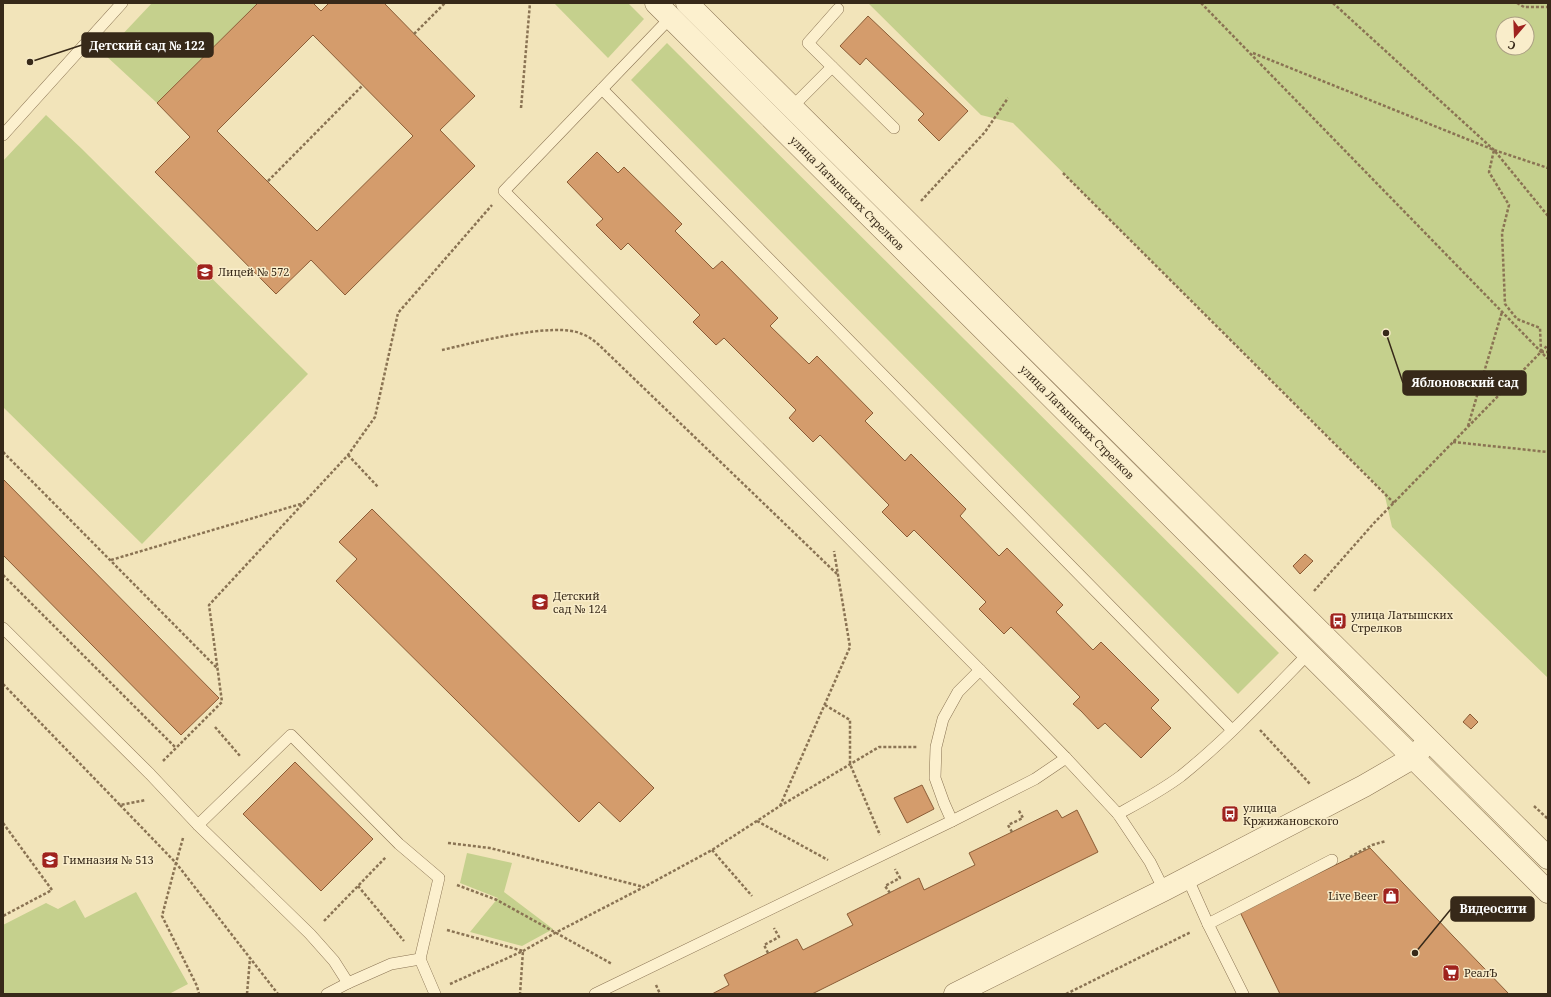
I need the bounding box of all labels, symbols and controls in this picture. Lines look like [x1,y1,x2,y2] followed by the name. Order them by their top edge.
[1495,16,1535,56] north arrow
[82,33,213,57] callout: Детский сад № 122
[89,37,205,54] text: Детский сад № 122
[1506,38,1517,54] text: С
[787,132,908,253] street label: улица Латышских Стрелков
[195,262,215,282] school or university icon: Лицей № 572
[218,264,290,279] place label: Лицей № 572
[1017,361,1138,482] street label: улица Латышских Стрелков
[1403,371,1526,395] callout: Яблоновский сад
[1410,374,1519,391] text: Яблоновский сад
[553,588,607,616] place label: Детский сад № 124
[530,592,550,612] school or university icon: Детский сад № 124
[1351,607,1454,635] place label: улица Латышских Стрелков
[1328,611,1348,631] bus stop icon: улица Латышских Стрелков
[1243,800,1339,828] place label: улица Кржижановского
[1220,804,1240,824] bus stop icon: улица Кржижановского
[40,850,60,870] school or university icon: Гимназия № 513
[63,852,154,867] place label: Гимназия № 513
[1381,886,1401,906] shop icon: Live Beer
[1328,888,1379,903] place label: Live Beer
[1451,897,1534,921] callout: Видеосити
[1459,900,1527,917] text: Видеосити
[1441,963,1461,983] supermarket icon: РеалЪ
[1464,965,1498,980] place label: РеалЪ

